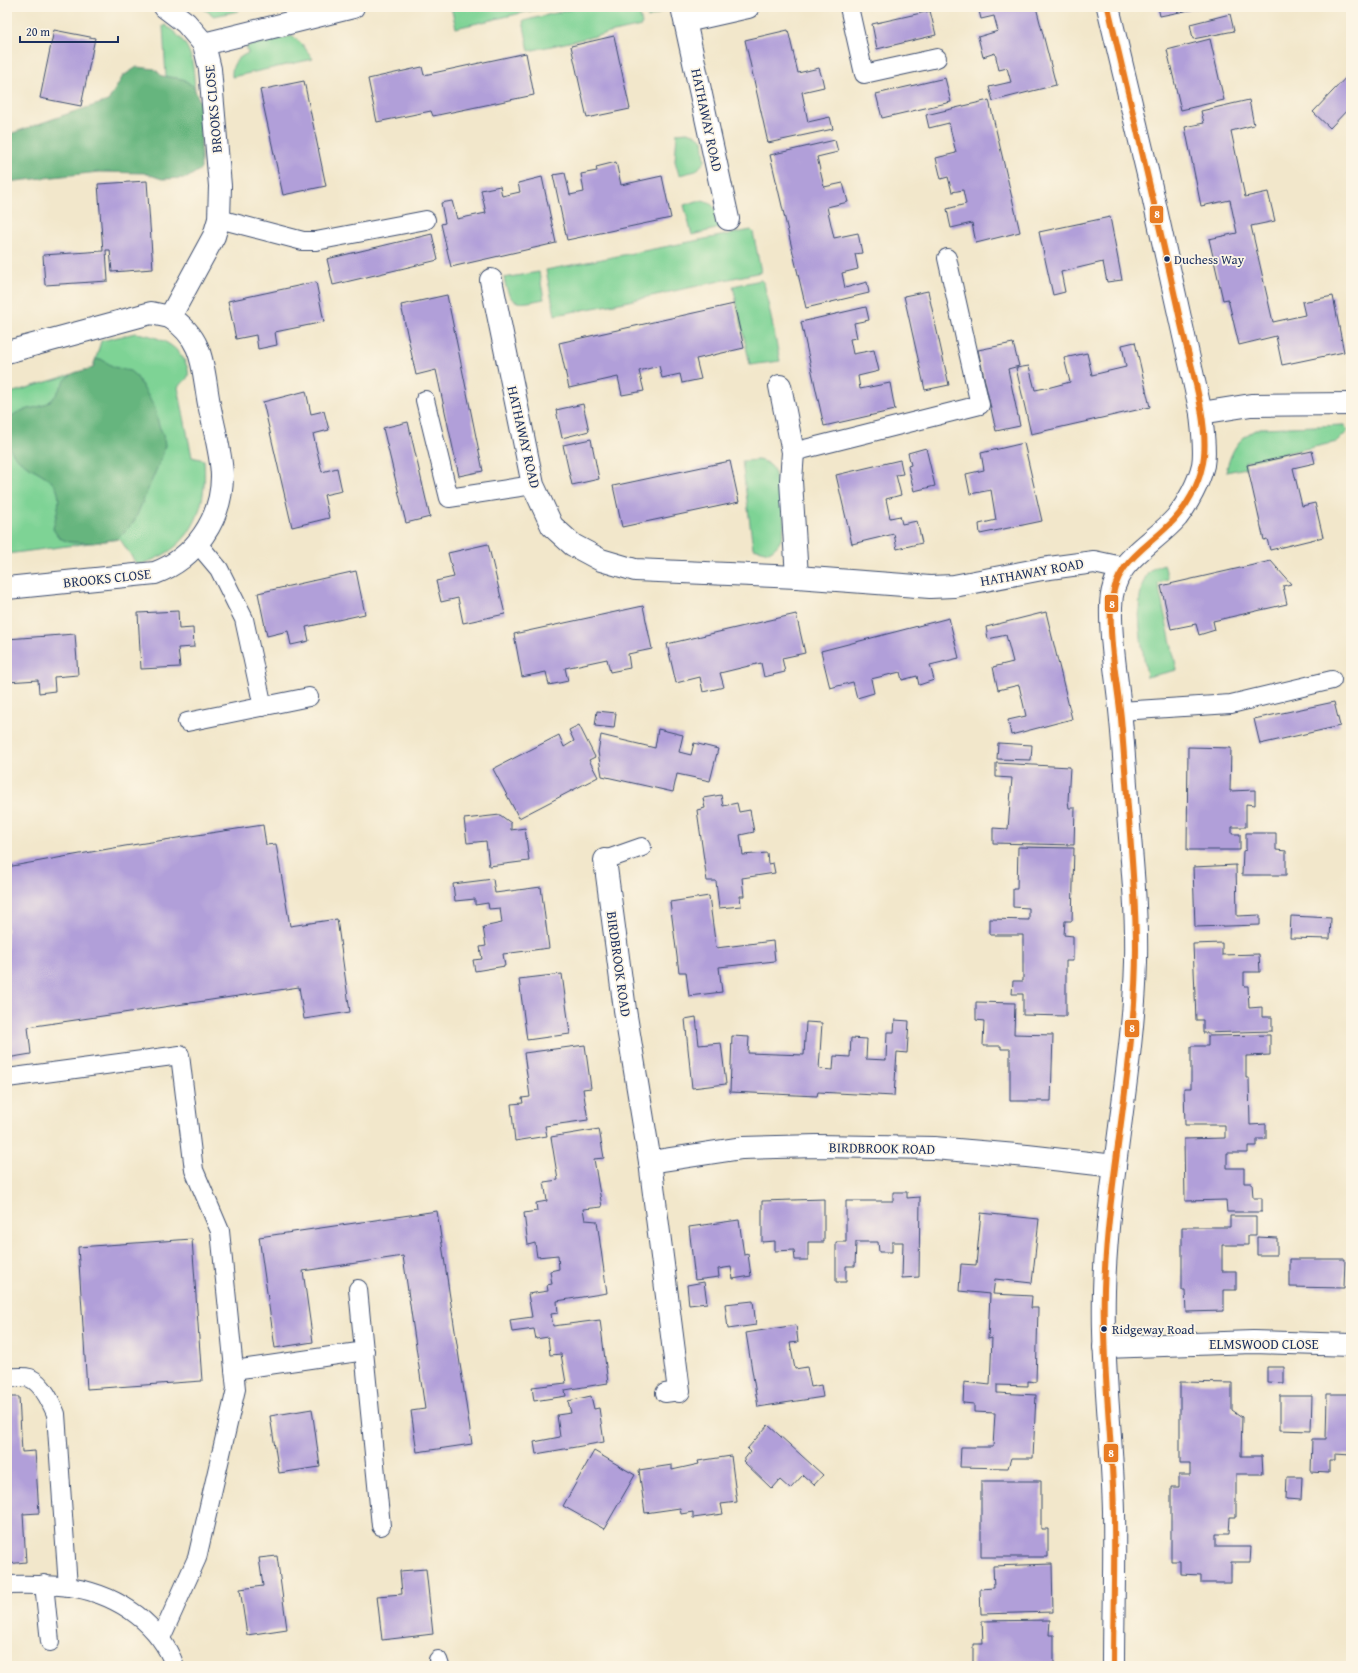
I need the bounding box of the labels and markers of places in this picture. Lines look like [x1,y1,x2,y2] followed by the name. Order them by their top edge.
[1174,250,1245,269] place label: Duchess Way
[1162,254,1172,264] marker: Duchess Way
[1112,1320,1194,1339] place label: Ridgeway Road
[1099,1324,1109,1334] marker: Ridgeway Road

